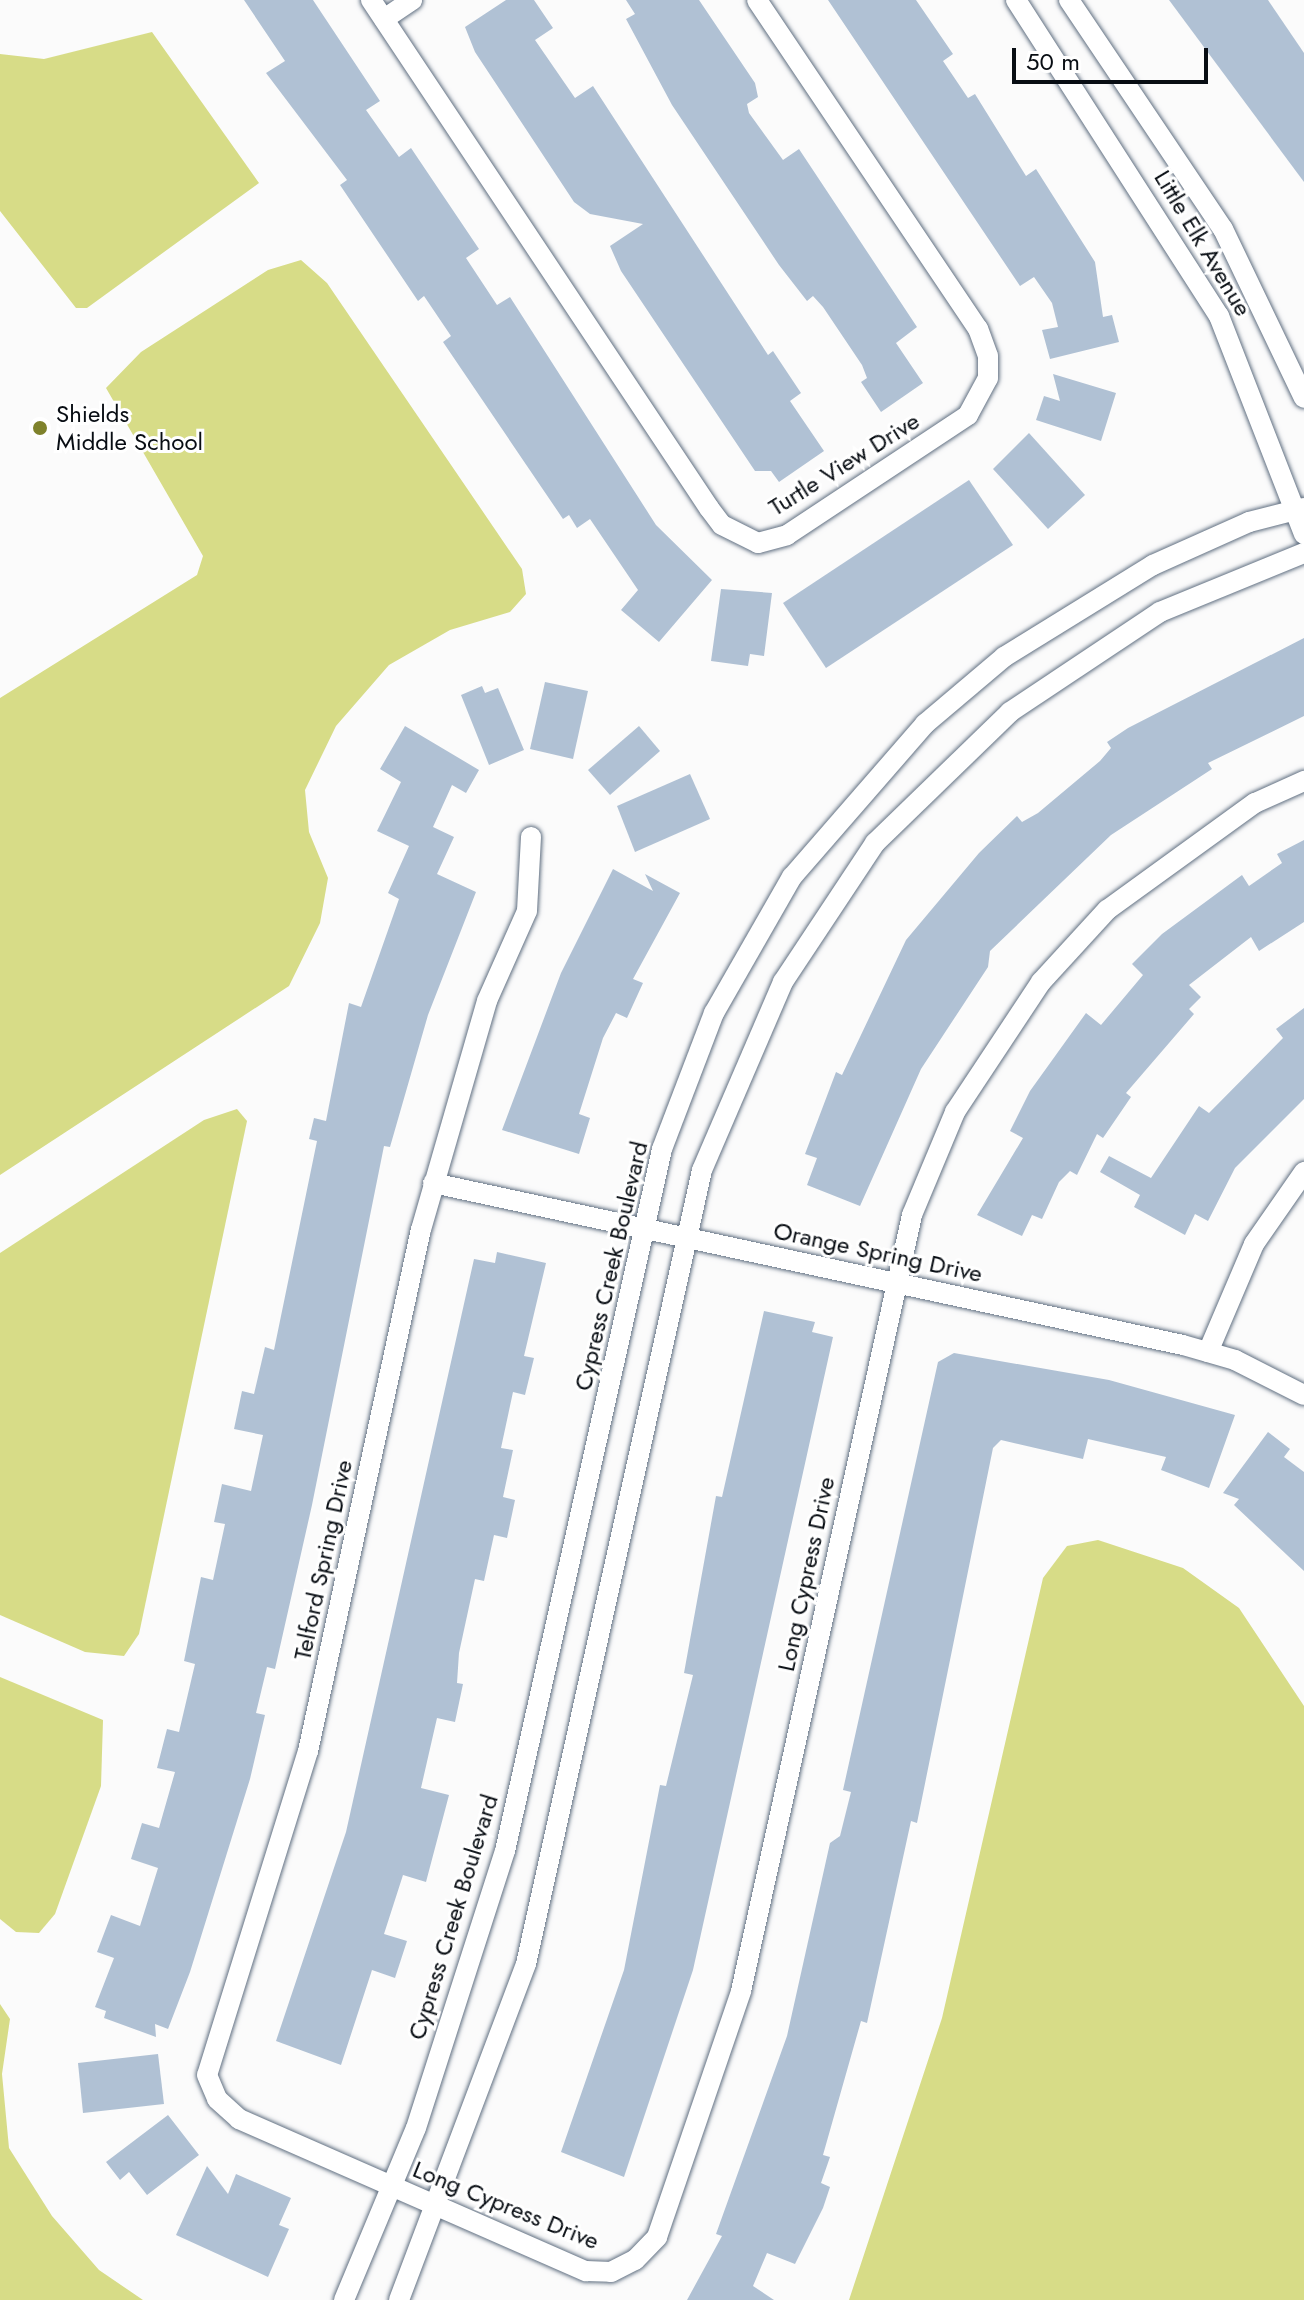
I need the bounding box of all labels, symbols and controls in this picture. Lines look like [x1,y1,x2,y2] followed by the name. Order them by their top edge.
[1016,32,1212,82] scale bar
[1026,44,1080,79] text: 50 m
[1148,165,1258,321] street label: Little Elk Avenue
[56,400,203,456] place label: Shields Middle School
[763,406,925,522] street label: Turtle View Drive
[31,419,49,437] marker: Shields Middle School
[568,1139,654,1393] street label: Cypress Creek Boulevard
[771,1216,985,1288] street label: Orange Spring Drive
[288,1457,358,1663] street label: Telford Spring Drive
[771,1474,841,1674] street label: Long Cypress Drive
[402,1791,504,2043] street label: Cypress Creek Boulevard
[409,2155,603,2255] street label: Long Cypress Drive

